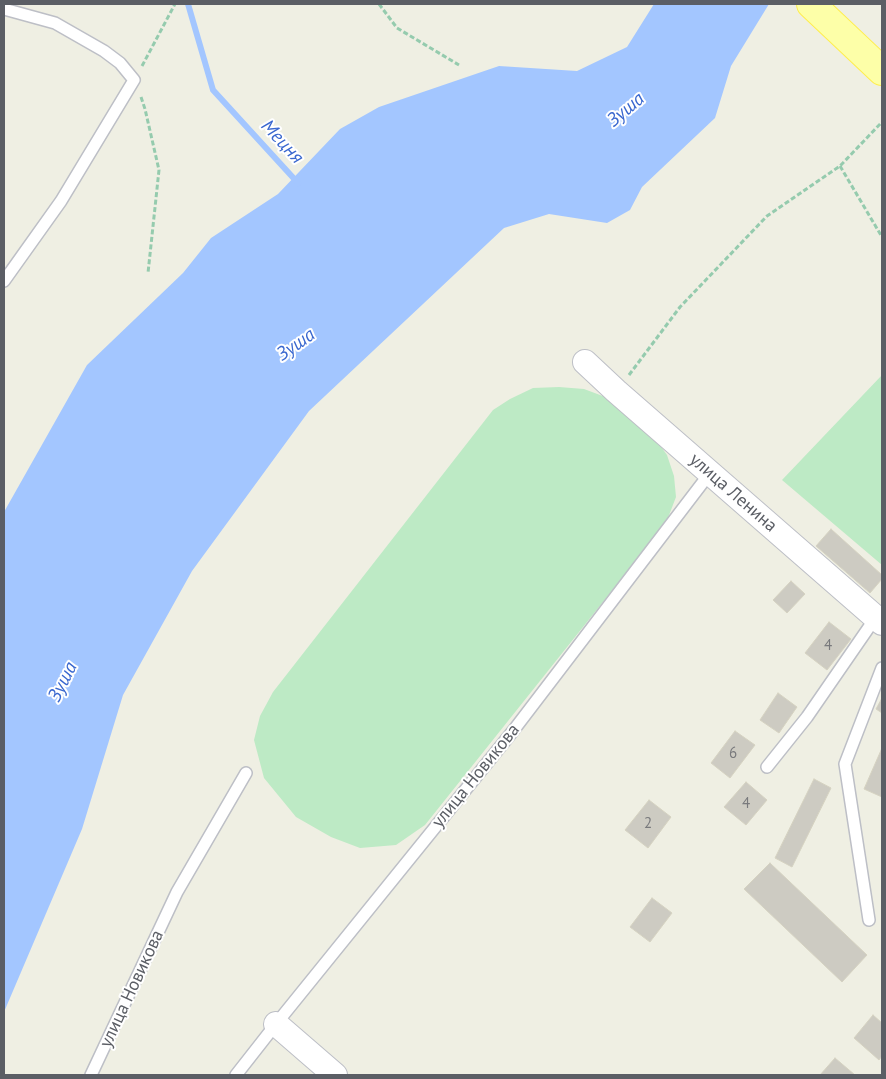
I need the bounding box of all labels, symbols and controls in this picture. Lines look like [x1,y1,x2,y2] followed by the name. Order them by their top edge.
[603,88,649,132] water label: Зуша
[256,115,308,169] water label: Мецня
[272,324,320,366] water label: Зуша
[685,449,781,537] street label: улица Ленина
[824,637,832,655] house number: 4
[43,658,83,706] water label: Зуша
[428,720,524,832] street label: улица Новикова
[729,745,737,763] house number: 6
[742,795,750,813] house number: 4
[644,815,652,833] house number: 2
[95,927,169,1051] street label: улица Новикова

